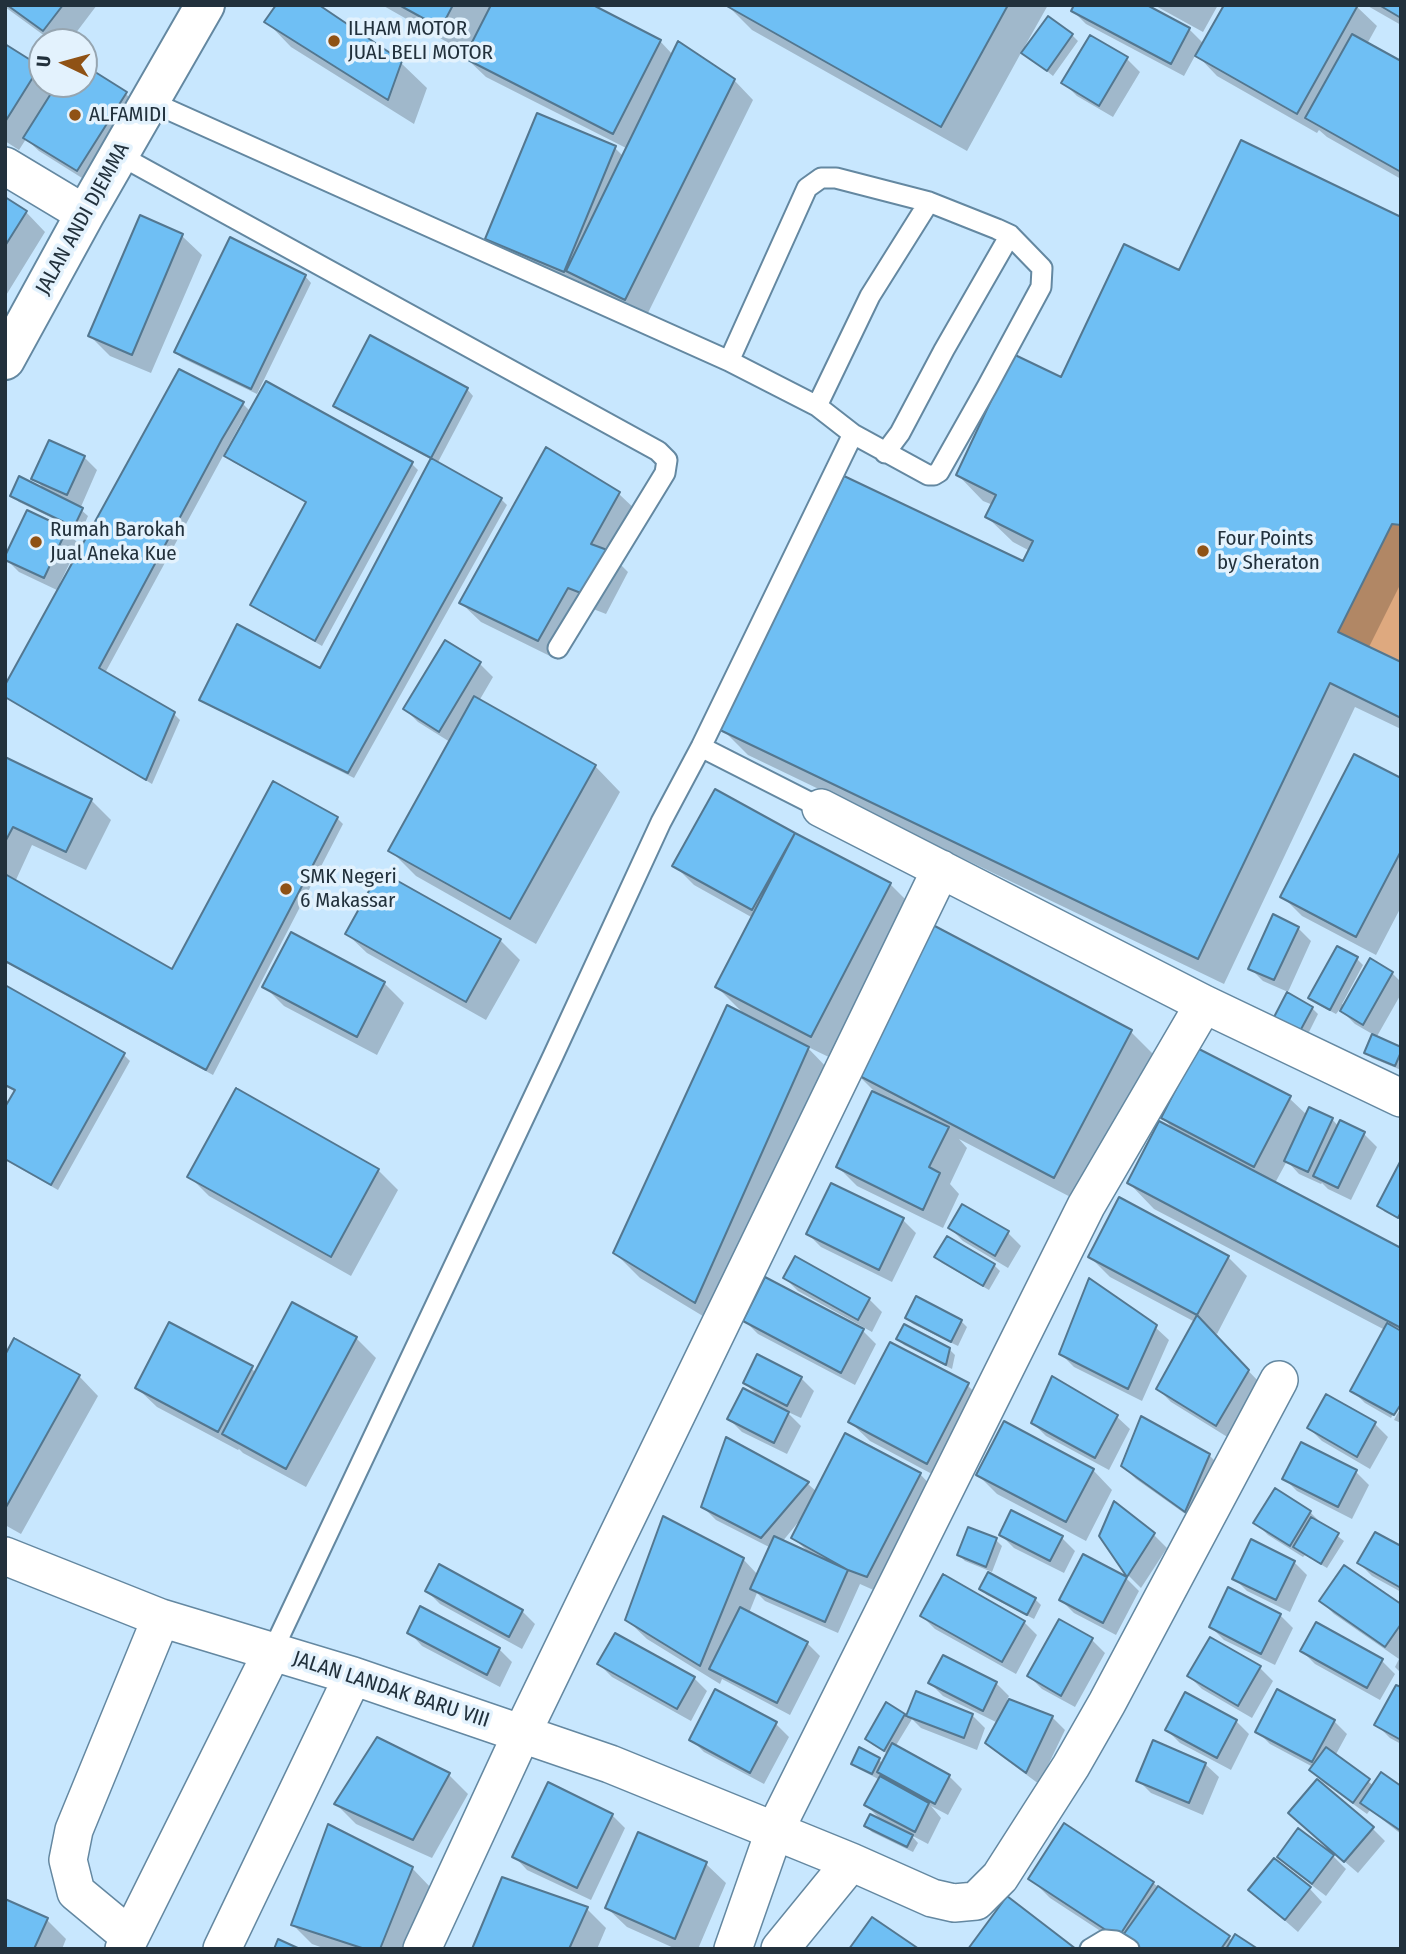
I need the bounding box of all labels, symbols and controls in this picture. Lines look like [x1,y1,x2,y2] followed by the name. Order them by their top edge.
[348,16,493,66] place label: ILHAM MOTOR JUAL BELI MOTOR
[28,28,98,98] north arrow
[326,33,342,49] marker: ILHAM MOTOR JUAL BELI MOTOR
[32,55,56,68] text: U
[89,102,167,128] place label: ALFAMIDI
[67,107,83,123] marker: ALFAMIDI
[31,139,135,299] street label: JALAN ANDI DJEMMA
[50,517,185,567] place label: Rumah Barokah Jual Aneka Kue
[1217,526,1320,576] place label: Four Points by Sheraton
[28,534,44,550] marker: Rumah Barokah Jual Aneka Kue
[1195,543,1211,559] marker: Four Points by Sheraton
[300,864,397,914] place label: SMK Negeri 6 Makassar
[278,881,294,897] marker: SMK Negeri 6 Makassar
[290,1646,492,1734] street label: JALAN LANDAK BARU VIII

